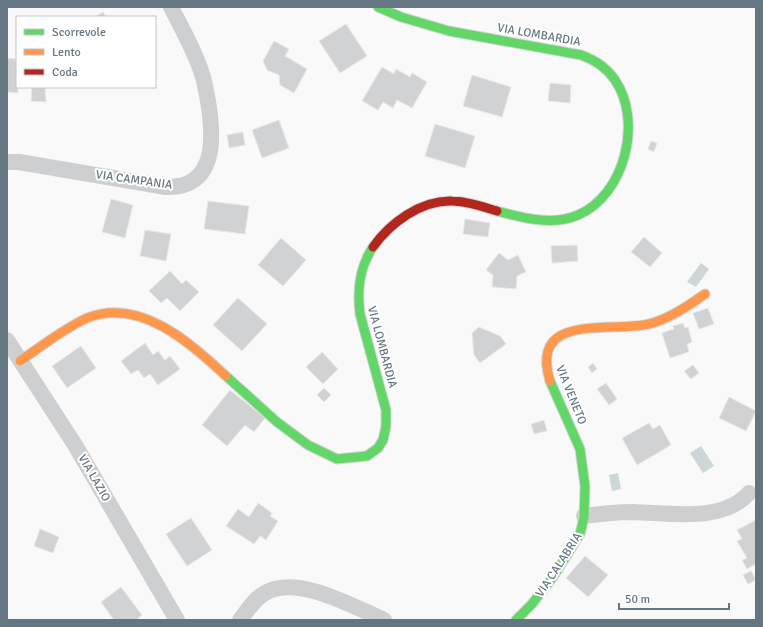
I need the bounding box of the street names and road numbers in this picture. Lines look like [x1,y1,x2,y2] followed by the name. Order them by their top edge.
[496,20,582,50] street label: VIA LOMBARDIA
[95,167,174,193] street label: VIA CAMPANIA
[364,304,400,390] street label: VIA LOMBARDIA
[552,363,590,427] street label: VIA VENETO
[74,452,114,504] street label: VIA LAZIO
[533,529,586,600] street label: VIA CALABRIA

